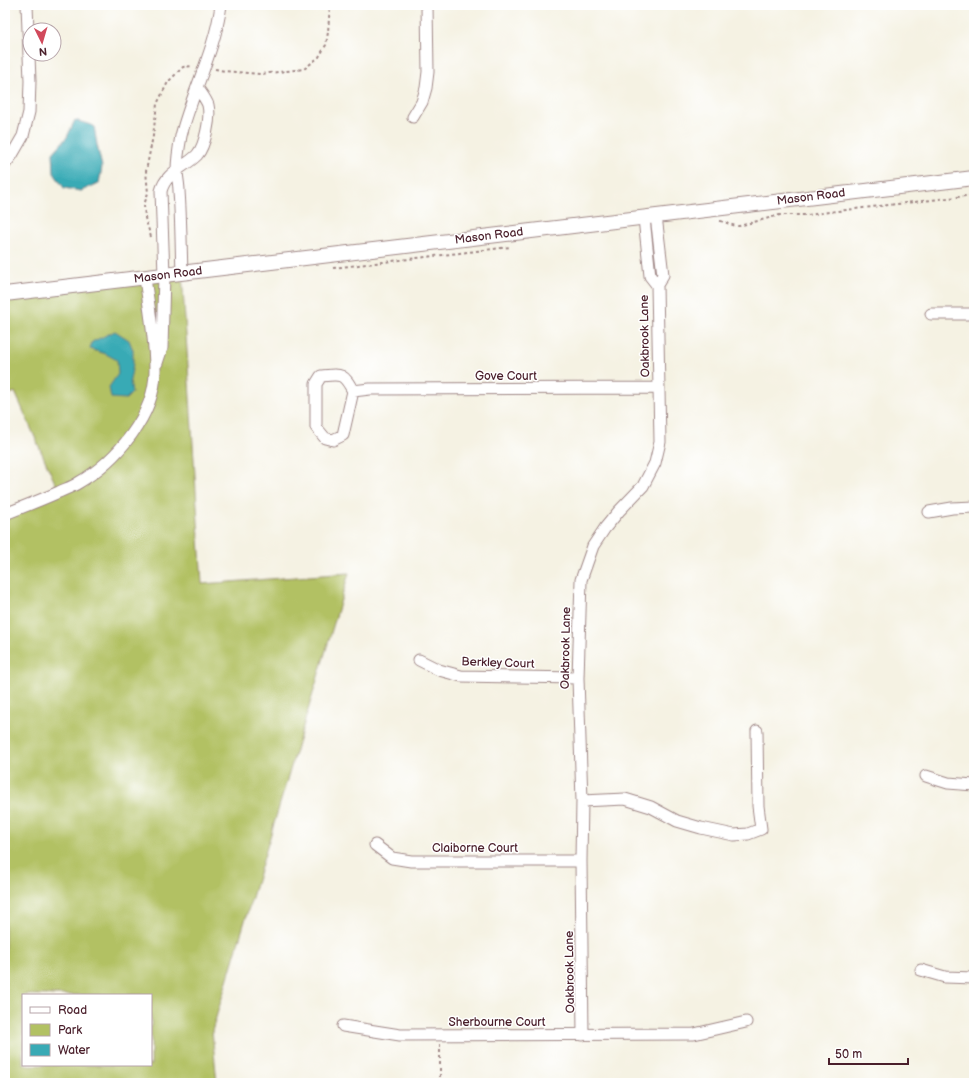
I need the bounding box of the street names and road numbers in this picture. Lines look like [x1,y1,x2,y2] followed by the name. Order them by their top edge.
[776,185,846,209] street label: Mason Road
[454,224,524,248] street label: Mason Road
[133,263,203,287] street label: Mason Road
[637,295,653,377] street label: Oakbrook Lane
[475,369,537,384] street label: Gove Court
[558,607,574,689] street label: Oakbrook Lane
[461,654,535,672] street label: Berkley Court
[432,841,518,856] street label: Claiborne Court
[562,931,578,1013] street label: Oakbrook Lane
[449,1015,546,1030] street label: Sherbourne Court

